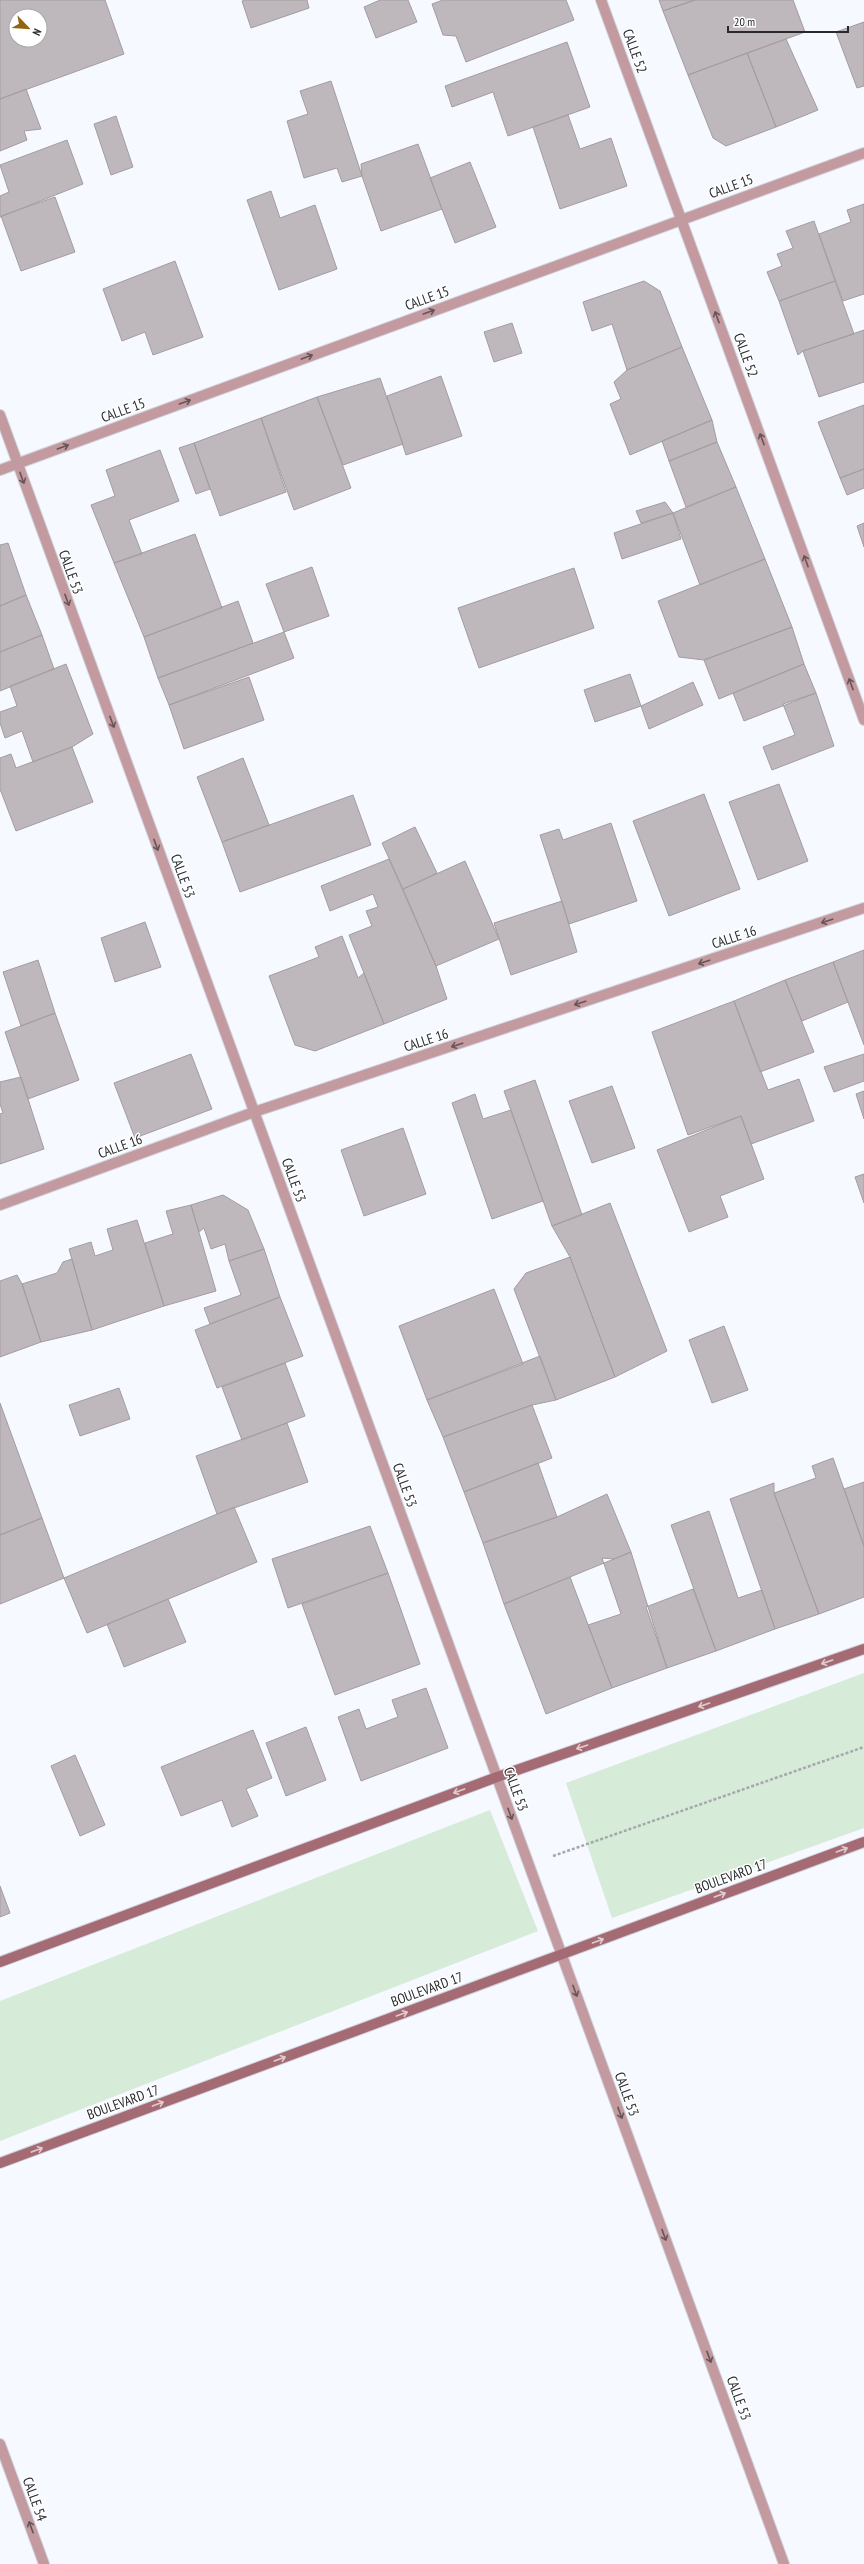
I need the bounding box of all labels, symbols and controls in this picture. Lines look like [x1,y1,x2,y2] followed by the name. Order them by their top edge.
[8,8,48,48] north arrow
[728,8,848,34] scale bar
[734,14,755,29] text: 20 m
[619,26,651,76] street label: CALLE 52
[29,27,45,38] text: N
[706,170,756,202] street label: CALLE 15
[402,282,452,314] street label: CALLE 15
[422,308,434,316] one-way arrow
[713,311,720,324] one-way arrow
[730,330,762,380] street label: CALLE 52
[300,353,312,361] one-way arrow
[98,394,148,426] street label: CALLE 15
[178,398,190,406] one-way arrow
[757,434,765,446] one-way arrow
[56,443,69,450] one-way arrow
[19,472,27,484] one-way arrow
[55,547,87,597] street label: CALLE 53
[802,555,809,568] one-way arrow
[64,594,71,607] one-way arrow
[846,678,854,690] one-way arrow
[108,716,116,728] one-way arrow
[153,838,161,850] one-way arrow
[167,851,199,901] street label: CALLE 53
[821,918,834,925] one-way arrow
[709,921,759,953] street label: CALLE 16
[697,959,710,966] one-way arrow
[575,1000,587,1008] one-way arrow
[401,1024,451,1056] street label: CALLE 16
[452,1041,464,1049] one-way arrow
[95,1130,145,1162] street label: CALLE 16
[278,1155,310,1205] street label: CALLE 53
[389,1460,421,1510] street label: CALLE 53
[821,1659,834,1666] one-way arrow
[698,1702,711,1709] one-way arrow
[576,1744,588,1752] one-way arrow
[500,1764,532,1814] street label: CALLE 53
[453,1788,466,1795] one-way arrow
[507,1807,515,1819] one-way arrow
[835,1845,847,1853] one-way arrow
[692,1855,770,1897] street label: BOULEVARD 17
[713,1891,725,1899] one-way arrow
[592,1936,604,1944] one-way arrow
[388,1968,466,2010] street label: BOULEVARD 17
[572,1984,579,1997] one-way arrow
[396,2009,408,2017] one-way arrow
[274,2054,286,2062] one-way arrow
[611,2069,643,2119] street label: CALLE 53
[84,2081,162,2123] street label: BOULEVARD 17
[152,2100,164,2108] one-way arrow
[616,2106,624,2118] one-way arrow
[30,2145,42,2153] one-way arrow
[661,2229,669,2241] one-way arrow
[705,2351,713,2363] one-way arrow
[723,2373,755,2423] street label: CALLE 53
[19,2474,52,2524] street label: CALLE 54
[26,2522,34,2534] one-way arrow

